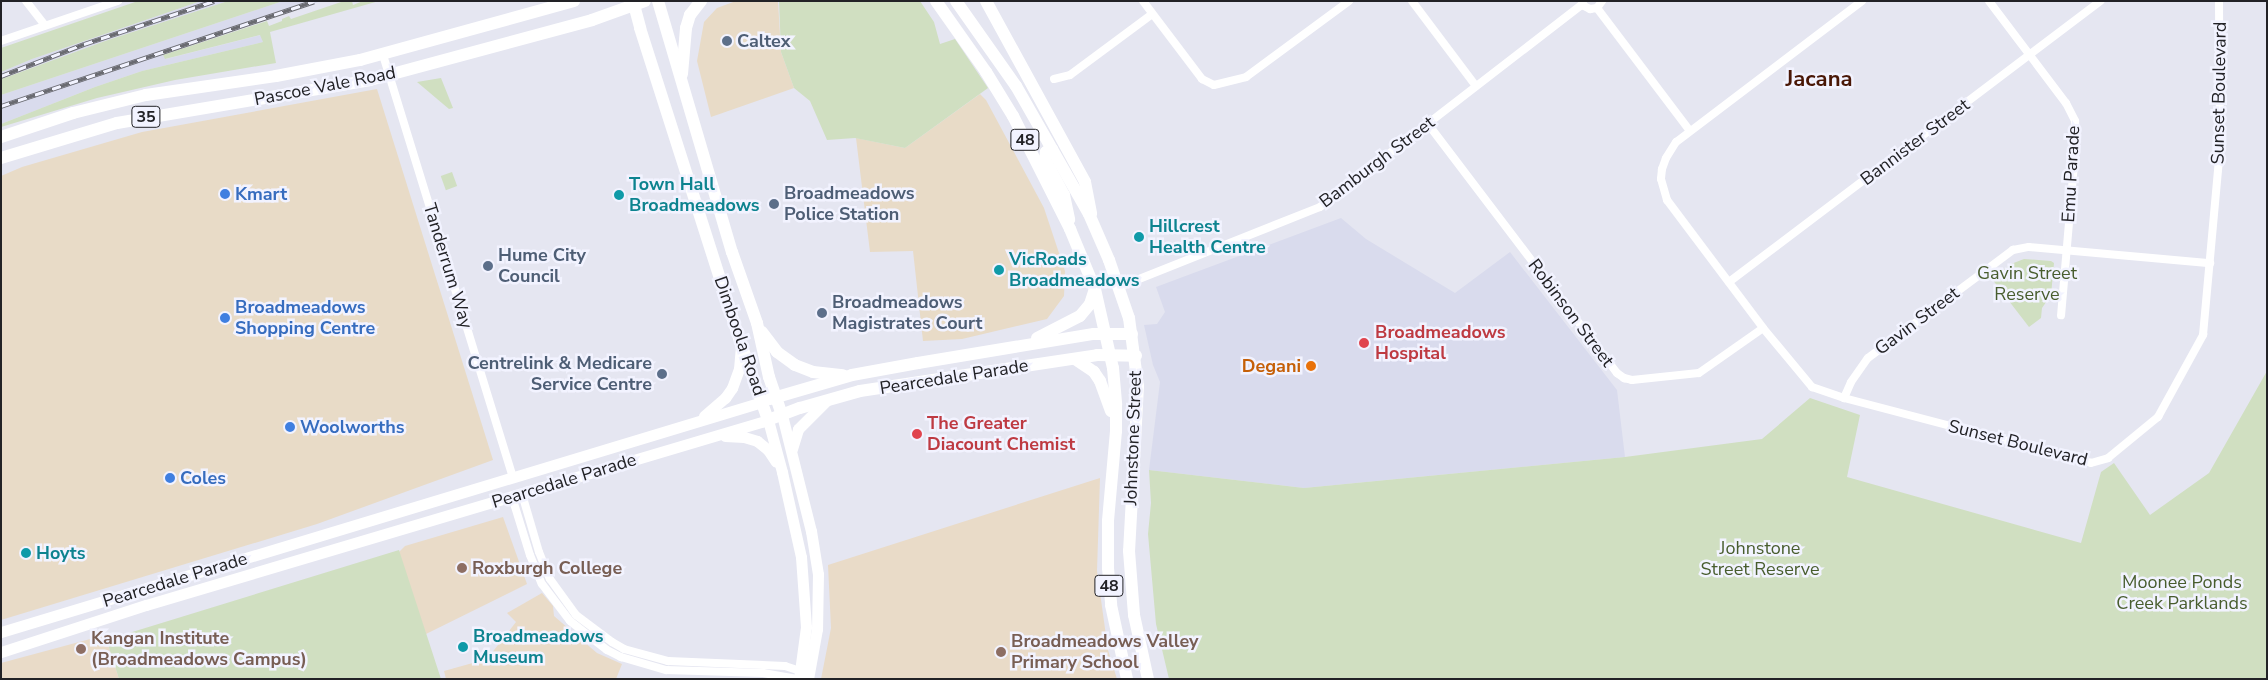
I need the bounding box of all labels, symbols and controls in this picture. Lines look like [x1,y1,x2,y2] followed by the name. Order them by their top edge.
[2207,21,2231,165] street label: Sunset Boulevard
[737,30,791,52] place label: Caltex
[721,35,733,47] marker: Caltex
[252,62,398,110] street label: Pascoe Vale Road
[1785,67,1853,93] district label: Jacana
[1856,94,1974,190] street label: Bannister Street
[131,104,161,130] road number: 35
[1315,112,1439,212] street label: Bamburgh Street
[2058,125,2084,223] street label: Emu Parade
[1010,126,1040,154] road number: 48
[629,174,760,216] place label: Town Hall Broadmeadows
[235,183,287,205] place label: Kmart
[784,183,915,225] place label: Broadmeadows Police Station
[219,188,231,200] marker: Kmart
[613,189,625,201] marker: Town Hall Broadmeadows
[768,198,780,210] marker: Broadmeadows Police Station
[419,201,477,331] street label: Tanderrum Way
[1149,216,1266,258] place label: Hillcrest Health Centre
[1133,231,1145,243] marker: Hillcrest Health Centre
[498,245,586,288] place label: Hume City Council
[1009,249,1140,292] place label: VicRoads Broadmeadows
[1523,255,1619,371] street label: Robinson Street
[482,260,494,272] marker: Hume City Council
[1977,263,2077,306] park label: Gavin Street Reserve
[993,264,1005,276] marker: VicRoads Broadmeadows
[709,273,771,399] street label: Dimboola Road
[1871,282,1963,360] street label: Gavin Street
[832,292,982,334] place label: Broadmeadows Magistrates Court
[235,297,375,340] place label: Broadmeadows Shopping Centre
[816,307,828,319] marker: Broadmeadows Magistrates Court
[219,312,231,324] marker: Broadmeadows Shopping Centre
[1375,322,1506,364] place label: Broadmeadows Hospital
[1357,336,1371,350] marker: Broadmeadows Hospital
[468,353,652,396] place label: Centrelink & Medicare Service Centre
[878,355,1030,399] street label: Pearcedale Parade
[1242,355,1301,377] place label: Degani
[1305,360,1317,372] marker: Degani
[656,368,668,380] marker: Centrelink & Medicare Service Centre
[1120,370,1146,506] street label: Johnstone Street
[927,413,1075,456] place label: The Greater Diacount Chemist
[1946,415,2090,471] street label: Sunset Boulevard
[300,416,404,438] place label: Woolworths
[284,421,296,433] marker: Woolworths
[911,428,923,440] marker: The Greater Diacount Chemist
[489,449,639,513] street label: Pearcedale Parade
[180,467,226,489] place label: Coles
[164,472,176,484] marker: Coles
[1700,538,1820,580] park label: Johnstone Street Reserve
[36,542,86,564] place label: Hoyts
[20,547,32,559] marker: Hoyts
[100,548,250,612] street label: Pearcedale Parade
[472,557,622,579] place label: Roxburgh College
[456,562,468,574] marker: Roxburgh College
[1094,572,1124,600] road number: 48
[2116,572,2248,614] park label: Moonee Ponds Creek Parklands
[473,626,604,669] place label: Broadmeadows Museum
[91,628,307,670] place label: Kangan Institute (Broadmeadows Campus)
[1011,631,1199,674] place label: Broadmeadows Valley Primary School
[457,641,469,653] marker: Broadmeadows Museum
[75,643,87,655] marker: Kangan Institute (Broadmeadows Campus)
[995,646,1007,658] marker: Broadmeadows Valley Primary School

